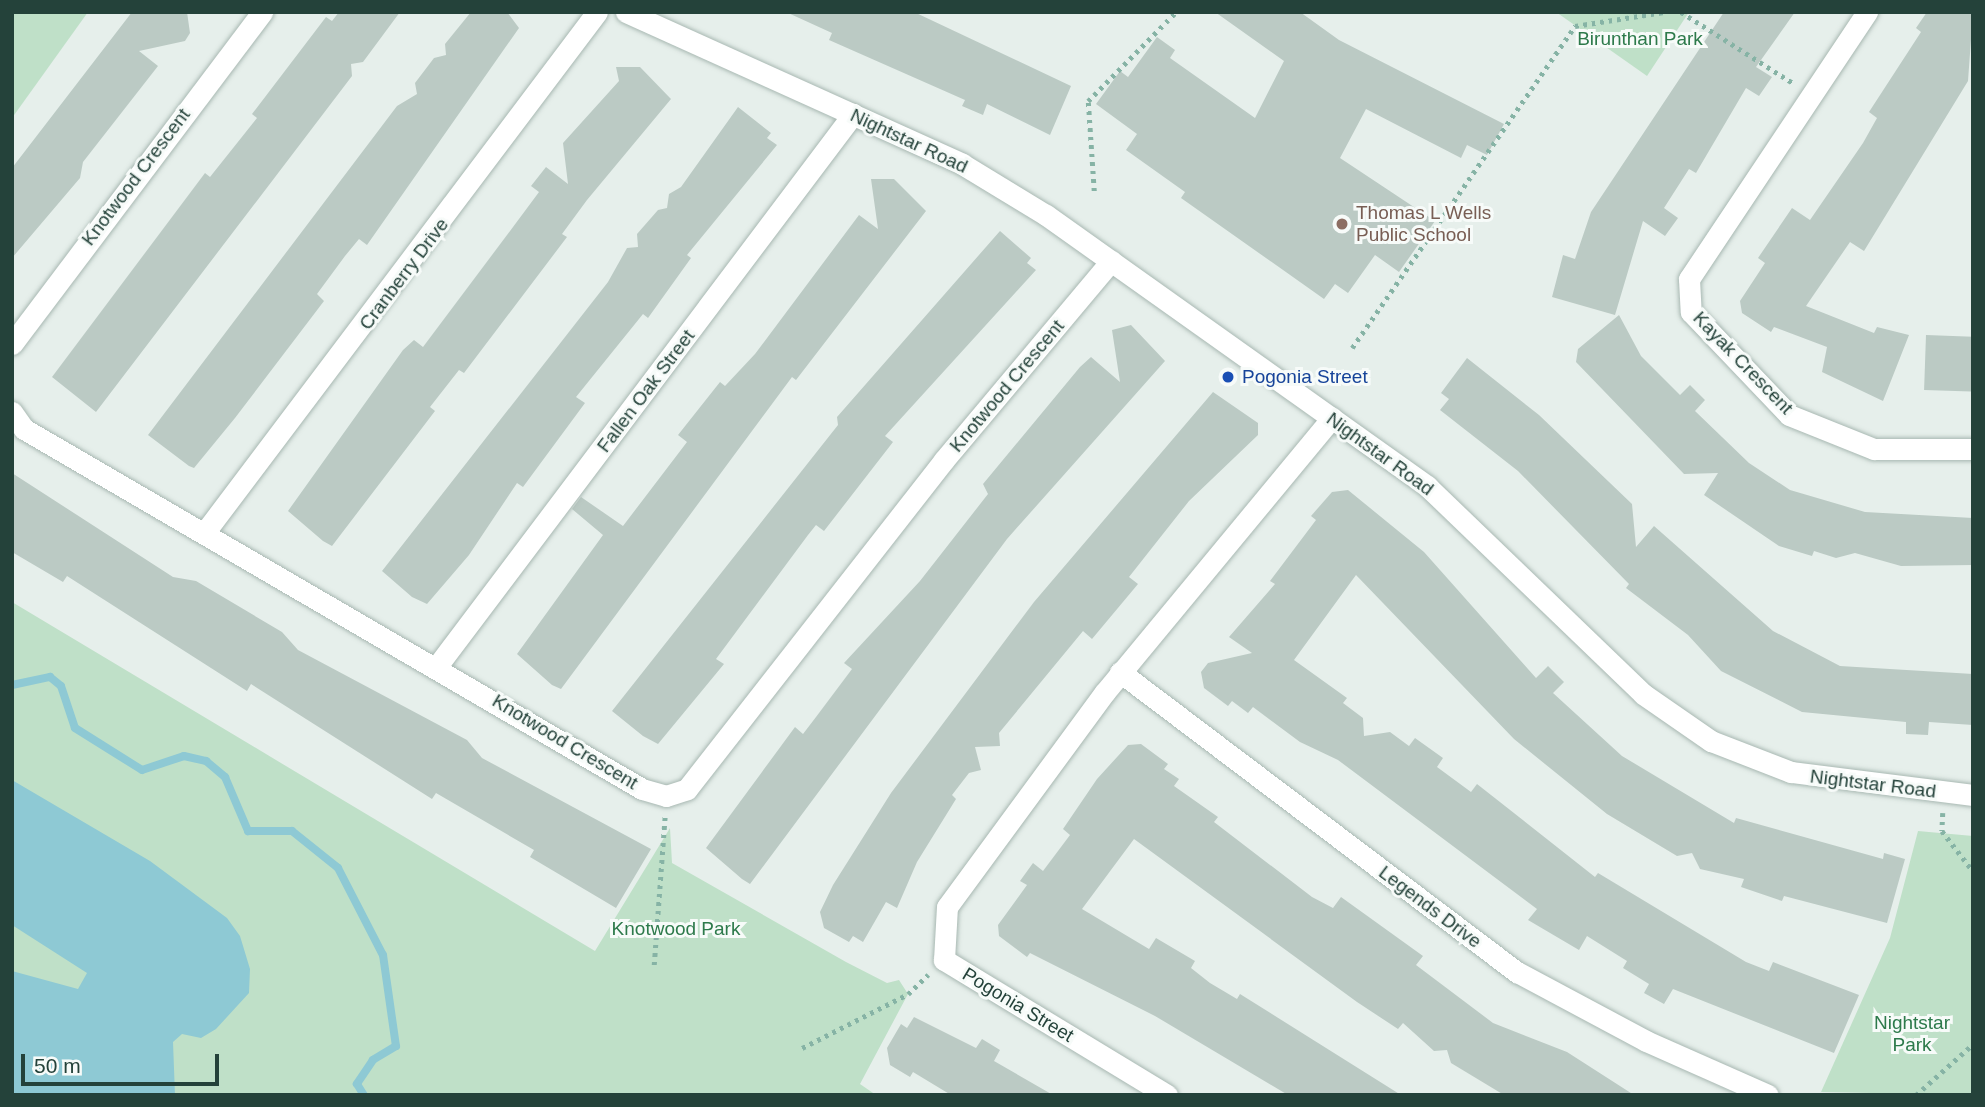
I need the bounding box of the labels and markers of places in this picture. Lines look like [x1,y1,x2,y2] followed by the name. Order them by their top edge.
[1356,202,1492,246] place label: Thomas L Wells Public School
[1334,216,1350,232] marker: Thomas L Wells Public School
[1242,366,1368,388] place label: Pogonia Street
[1220,369,1236,385] marker: Pogonia Street

